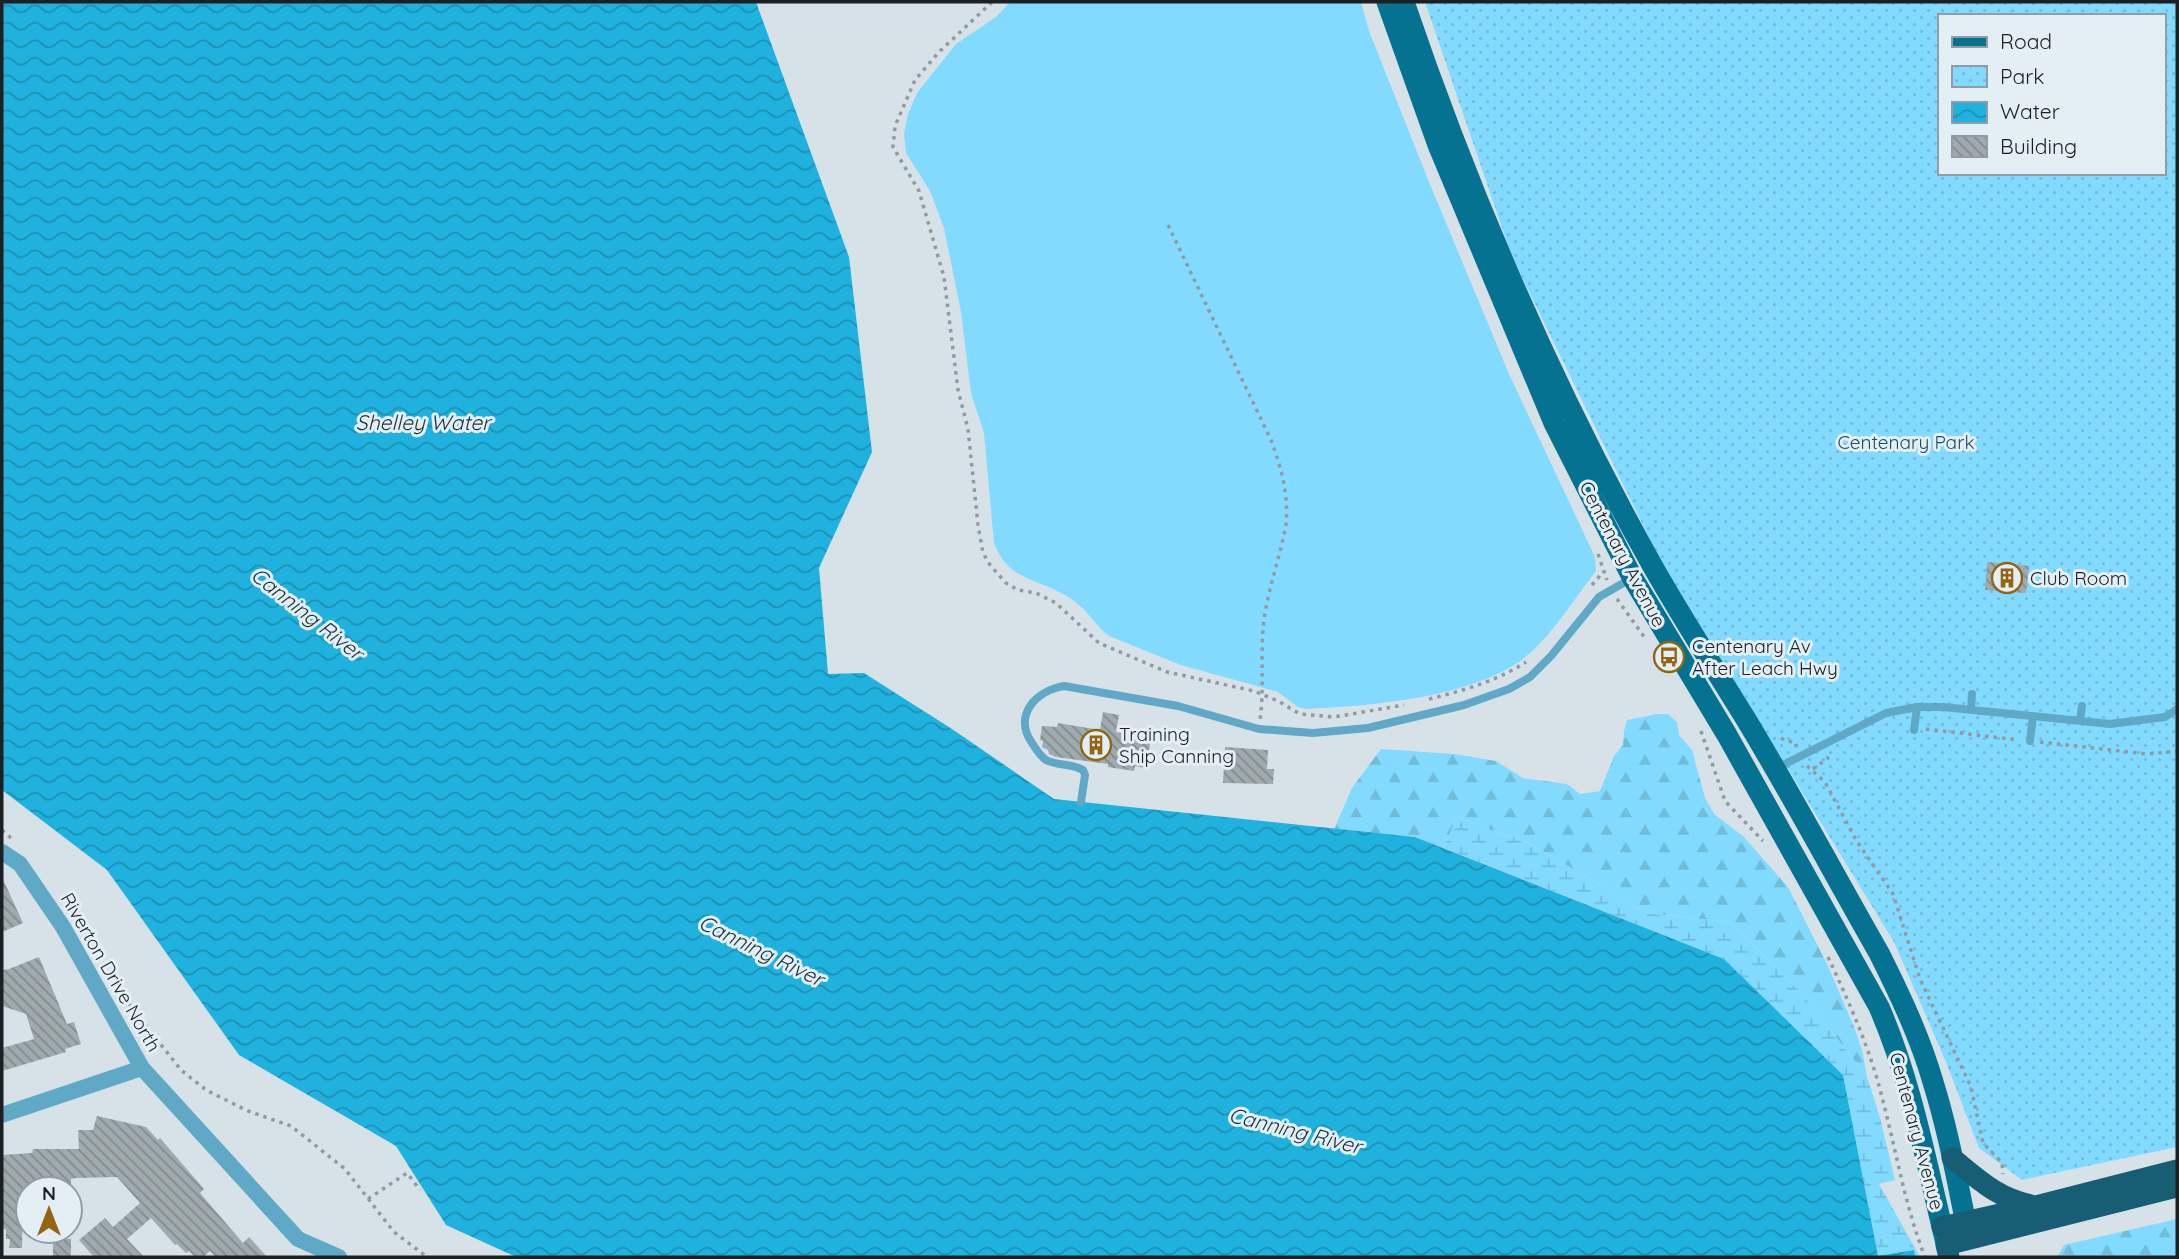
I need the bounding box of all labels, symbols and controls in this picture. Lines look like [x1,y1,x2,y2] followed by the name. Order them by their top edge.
[1938,14,2165,175] legend
[2000,28,2052,54] text: Road
[2000,63,2044,89] text: Park
[2000,98,2060,124] text: Water
[2000,133,2077,159] text: Building
[356,409,493,435] water label: Shelley Water
[1837,430,1975,454] park label: Centenary Park
[1574,477,1672,631] street label: Centenary Avenue
[246,561,371,667] water label: Canning River
[1990,561,2024,595] building icon: Club Room
[2030,566,2127,590] place label: Club Room
[1692,634,1838,680] place label: Centenary Av After Leach Hwy
[1652,640,1686,674] bus stop icon: Centenary Av After Leach Hwy
[1119,722,1234,768] place label: Training Ship Canning
[1079,728,1113,762] building icon: Training Ship Canning
[56,888,166,1056] street label: Riverton Drive North
[695,909,831,993] water label: Canning River
[1884,1050,1950,1212] street label: Centenary Avenue
[1226,1101,1367,1160] water label: Canning River
[14,1175,84,1245] north arrow
[42,1181,56,1205] text: N

